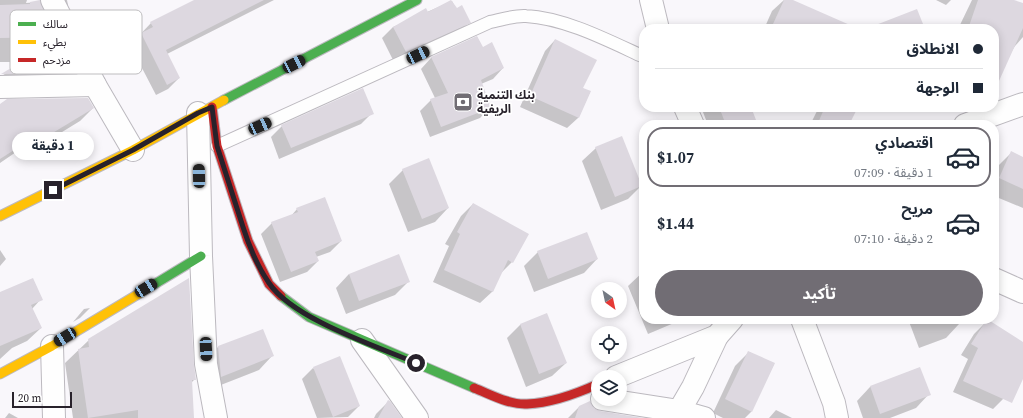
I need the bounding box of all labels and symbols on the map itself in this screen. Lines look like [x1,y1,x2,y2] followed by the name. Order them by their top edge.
[10,10,142,74] legend
[43,17,68,32] text: سالك
[43,35,66,52] text: بطيء
[405,44,431,66] car
[43,53,71,69] text: مزدحم
[281,53,307,75] car
[477,87,535,117] place label: بنك التنمية الريفية
[452,91,474,113] bank icon: بنك التنمية الريفية
[247,116,273,136] car
[12,132,94,160] callout: 1 دقيقة
[193,164,205,188] car
[44,181,62,199] route end
[133,277,159,299] car
[591,282,627,318] north arrow
[52,326,78,348] car
[199,337,213,361] car
[407,354,425,372] route start
[12,390,72,409] scale bar

